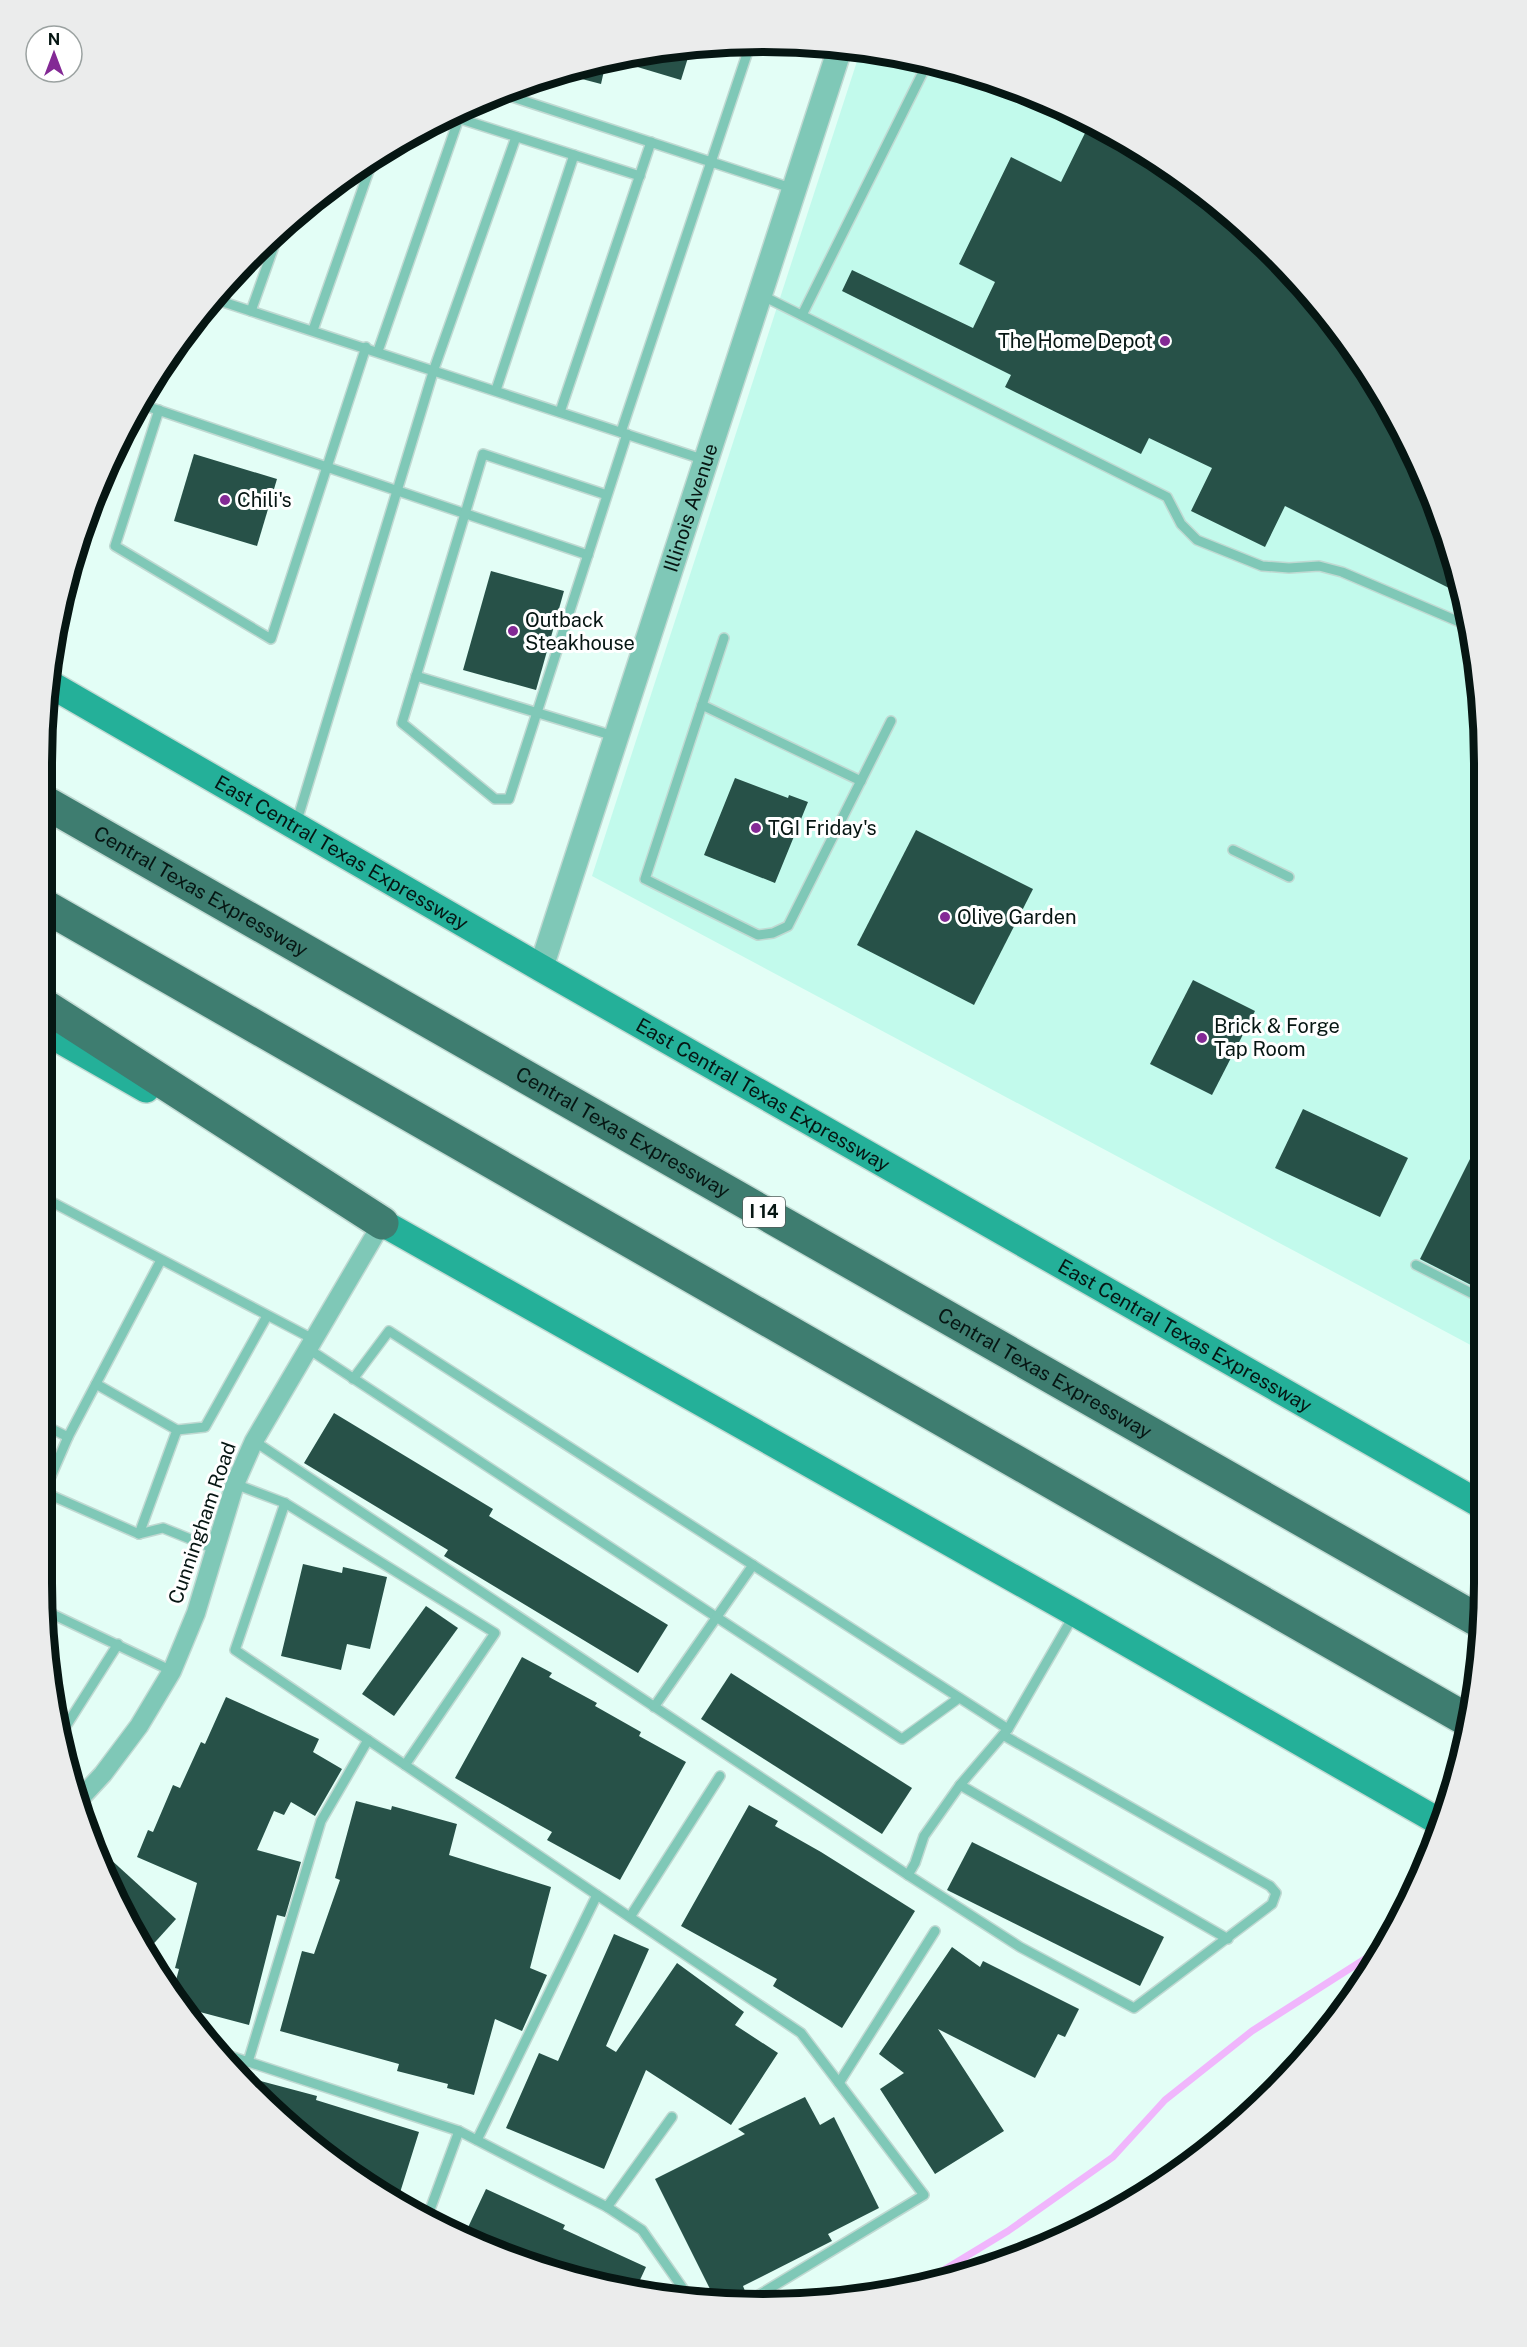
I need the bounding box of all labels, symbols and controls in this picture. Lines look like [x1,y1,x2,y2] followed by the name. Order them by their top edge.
[24,24,84,84] north arrow
[48,30,60,49] text: N
[998,329,1153,353] place label: The Home Depot
[1158,334,1172,348] marker: The Home Depot
[658,440,723,575] street label: Illinois Avenue
[237,488,292,512] place label: Chili's
[218,493,232,507] marker: Chili's
[525,608,635,655] place label: Outback Steakhouse
[506,624,520,638] marker: Outback Steakhouse
[211,770,473,935] street label: East Central Texas Expressway
[768,816,877,840] place label: TGI Friday's
[89,821,312,962] street label: Central Texas Expressway
[749,821,763,835] marker: TGI Friday's
[957,905,1077,929] place label: Olive Garden
[938,910,952,924] marker: Olive Garden
[632,1013,894,1177] street label: East Central Texas Expressway
[1214,1014,1340,1061] place label: Brick & Forge Tap Room
[1195,1031,1209,1045] marker: Brick & Forge Tap Room
[512,1062,735,1203] street label: Central Texas Expressway
[743,1197,785,1227] road number: I 14
[1054,1254,1317,1418] street label: East Central Texas Expressway
[934,1303,1157,1444] street label: Central Texas Expressway
[163,1439,241,1607] street label: Cunningham Road

